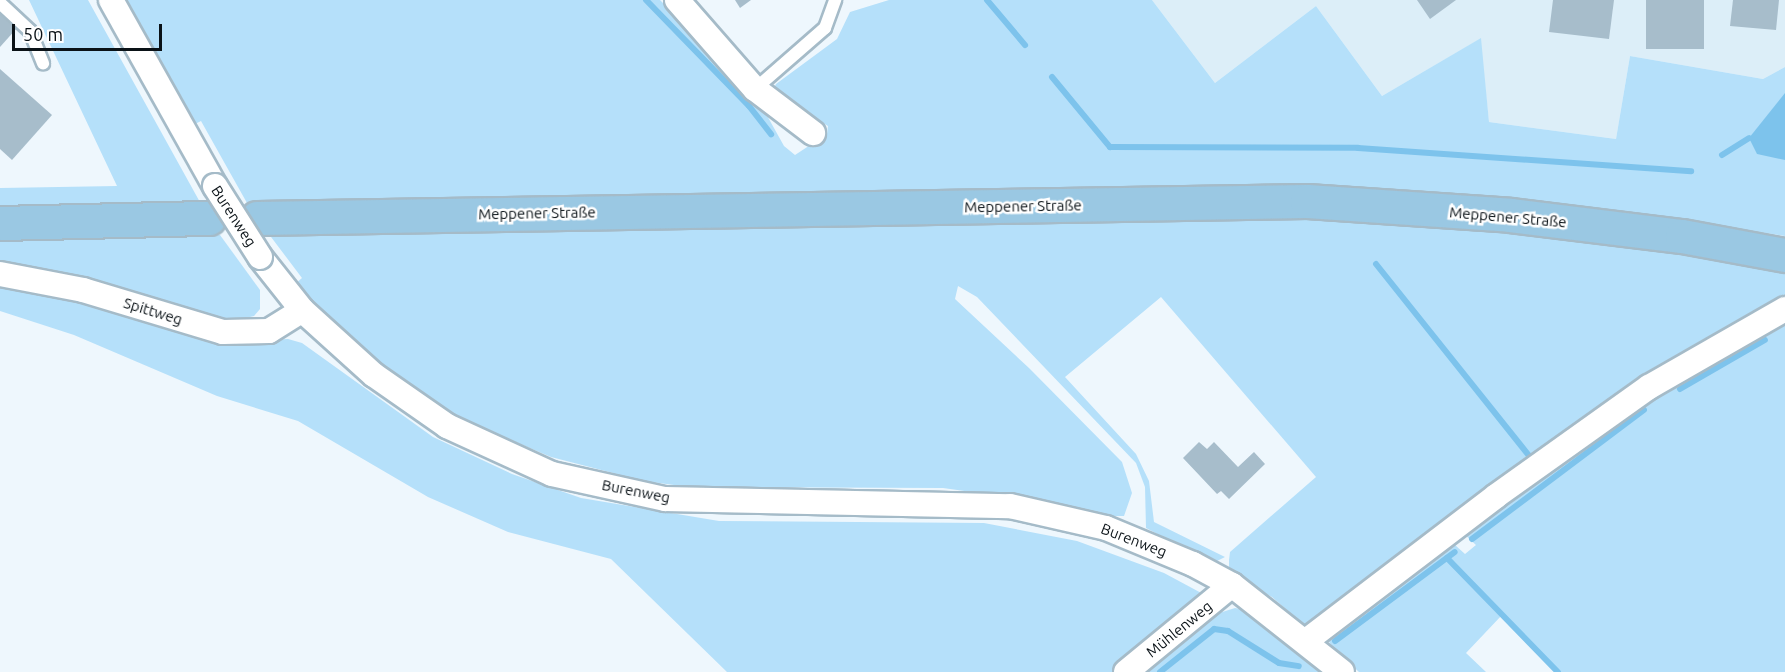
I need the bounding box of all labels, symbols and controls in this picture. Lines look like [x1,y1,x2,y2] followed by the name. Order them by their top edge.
[15,12,165,50] scale bar
[23,24,63,44] text: 50 m
[208,182,260,250] street label: Burenweg
[964,196,1082,216] street label: Meppener Straße
[478,203,596,223] street label: Meppener Straße
[1449,203,1567,231] street label: Meppener Straße
[121,294,185,328] street label: Spittweg
[600,476,672,506] street label: Burenweg
[1099,519,1169,561] street label: Burenweg
[1142,597,1216,661] street label: Mühlenweg

